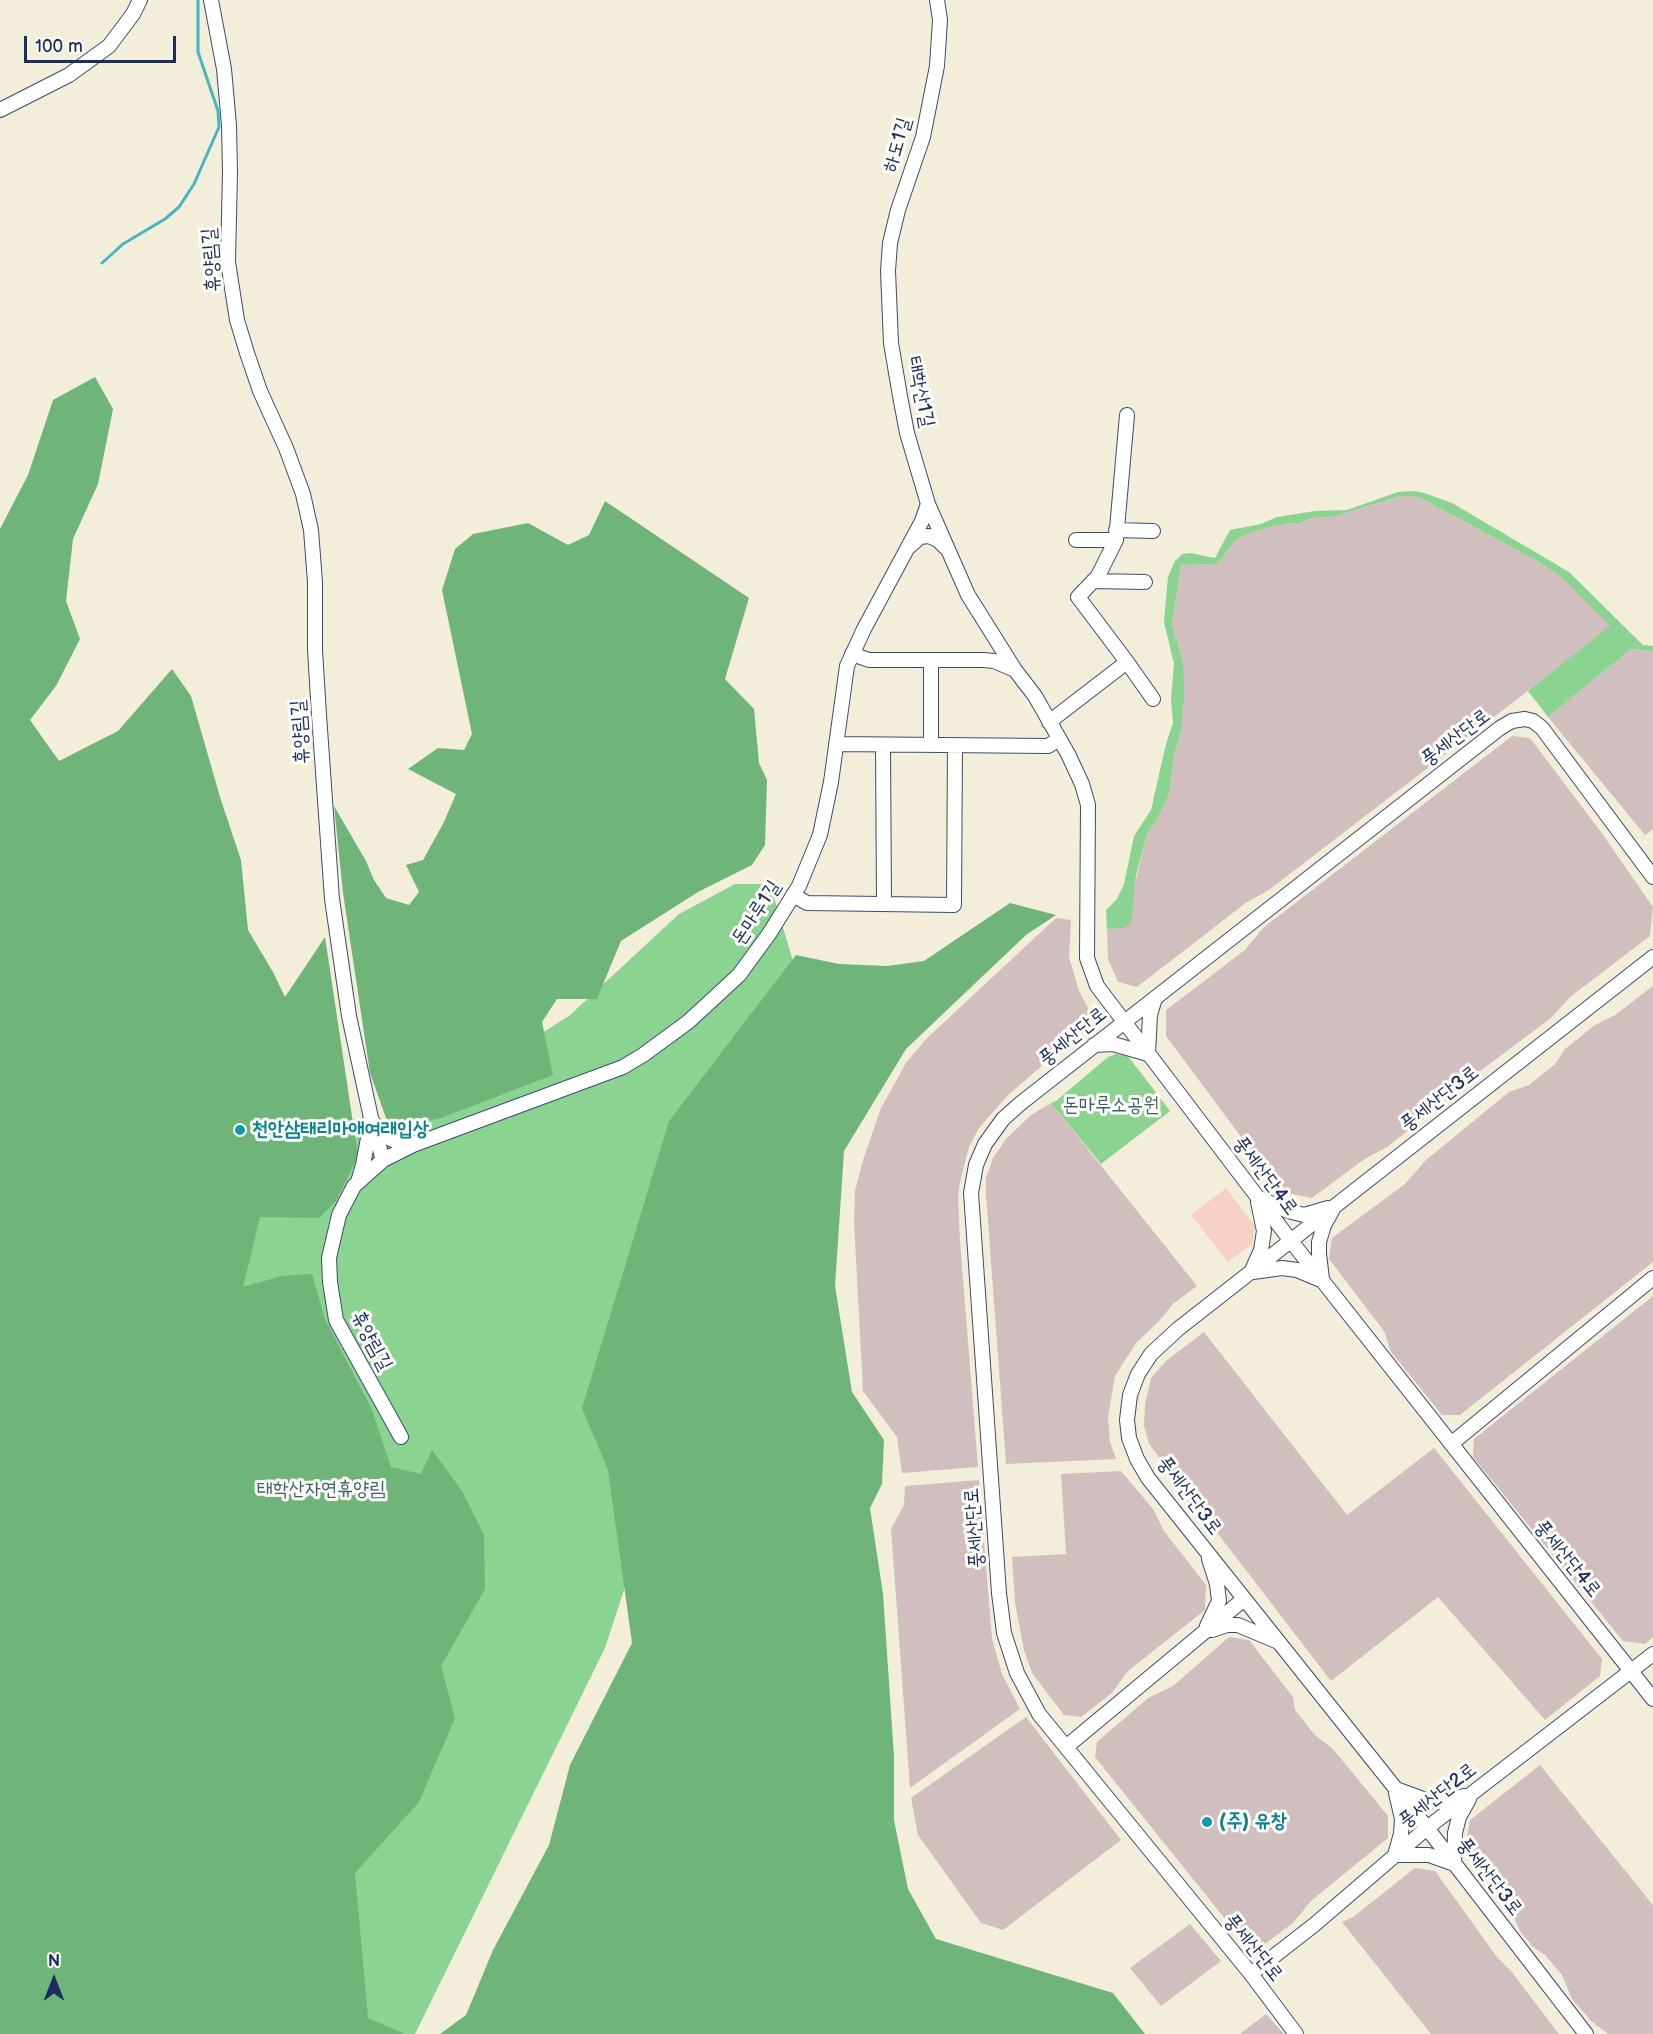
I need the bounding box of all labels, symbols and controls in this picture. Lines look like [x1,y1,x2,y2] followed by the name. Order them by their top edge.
[27,24,178,62] scale bar
[35,36,83,57] text: 100 m
[879,115,917,175] street label: 하도1길
[198,227,226,293] street label: 휴양림길
[901,354,939,430] street label: 태학산1길
[287,699,315,765] street label: 휴양림길
[1417,704,1495,772] street label: 풍세산단로
[727,876,787,950] street label: 돈마루1길
[1034,1002,1112,1072] street label: 풍세산단로
[1396,1061,1484,1137] street label: 풍세산단3로
[1063,1094,1159,1118] park label: 돈마루소공원
[252,1118,429,1142] place label: 천안삼태리마애여래입상
[233,1123,247,1137] marker: 천안삼태리마애여래입상
[1228,1132,1302,1220] street label: 풍세산단4로
[345,1307,397,1375] street label: 휴양림길
[1152,1452,1226,1540] street label: 풍세산단3로
[257,1478,385,1502] park label: 태학산자연휴양림
[960,1487,990,1569] street label: 풍세산단로
[1529,1515,1605,1603] street label: 풍세산단4로
[1394,1758,1482,1834] street label: 풍세산단2로
[1219,1810,1287,1834] place label: (주) 유창
[1200,1815,1214,1829] marker: (주) 유창
[1451,1833,1527,1921] street label: 풍세산단3로
[1218,1909,1288,1987] street label: 풍세산단로
[24,1950,84,2010] north arrow
[48,1952,60,1971] text: N

